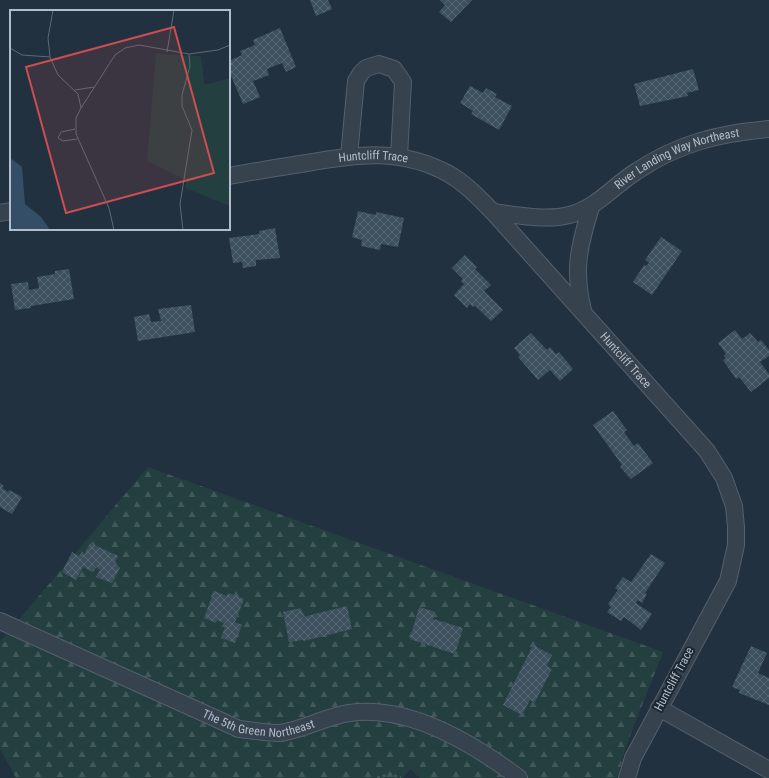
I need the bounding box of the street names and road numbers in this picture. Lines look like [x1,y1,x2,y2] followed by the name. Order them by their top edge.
[611,125,741,192] street label: River Landing Way Northeast
[338,148,410,166] street label: Huntcliff Trace
[597,330,655,391] street label: Huntcliff Trace
[651,645,697,713] street label: Huntcliff Trace
[200,706,317,740] street label: The 5th Green Northeast

